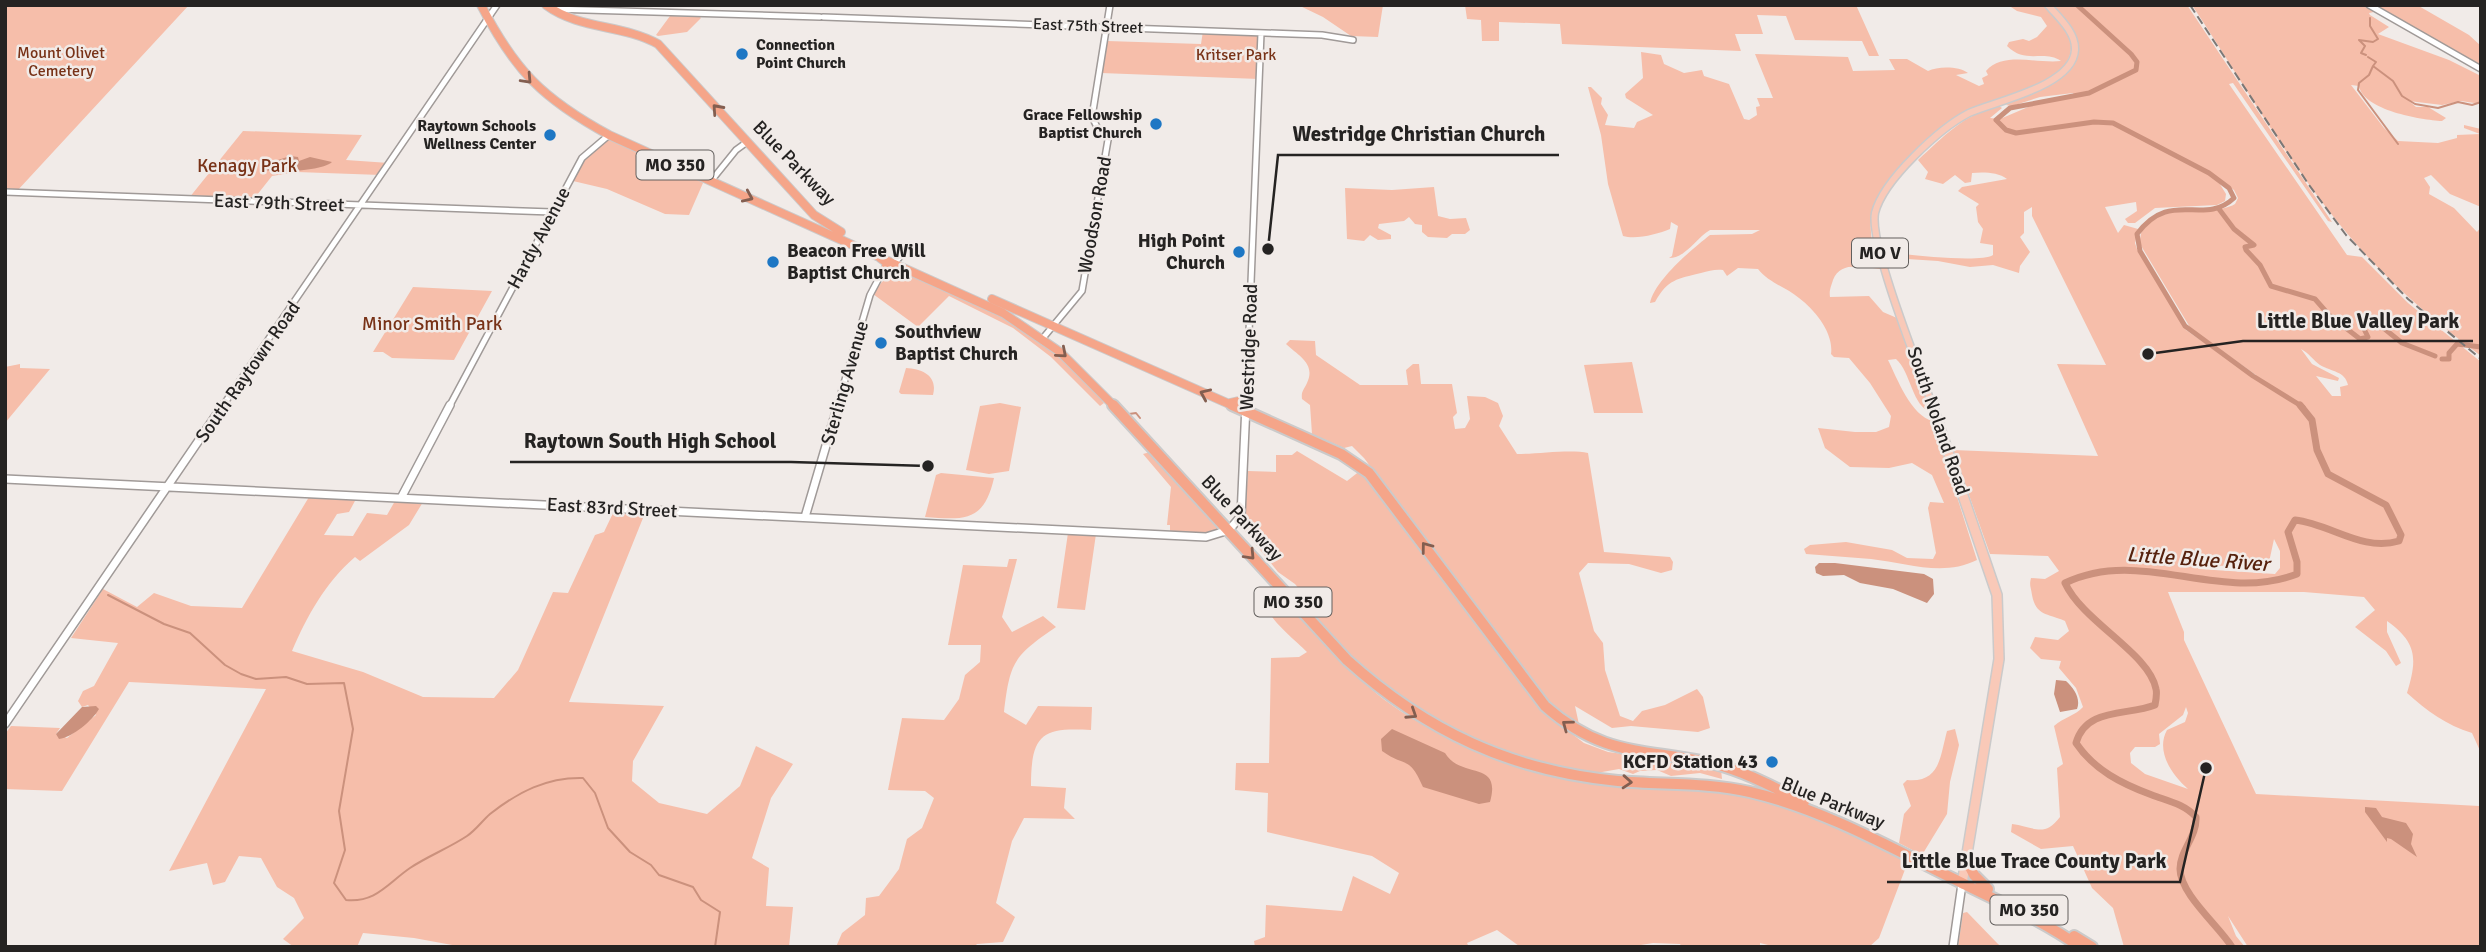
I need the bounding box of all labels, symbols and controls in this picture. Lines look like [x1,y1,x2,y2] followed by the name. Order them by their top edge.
[1033,14,1144,38] street label: East 75th Street
[756,35,846,73] place label: Connection Point Church
[17,43,105,81] park label: Mount Olivet Cemetery
[1196,45,1276,65] park label: Kritser Park
[734,46,750,62] marker: Connection Point Church
[519,71,531,84] one-way arrow
[713,104,725,117] one-way arrow
[1023,105,1142,143] place label: Grace Fellowship Baptist Church
[1278,113,1559,155] callout: Westridge Christian Church
[747,115,841,211] street label: Blue Parkway
[417,116,537,154] place label: Raytown Schools Wellness Center
[1148,116,1164,132] marker: Grace Fellowship Baptist Church
[1292,121,1546,147] text: Westridge Christian Church
[542,127,558,143] marker: Raytown Schools Wellness Center
[636,150,714,180] road number: MO 350
[197,154,297,178] park label: Kenagy Park
[1073,154,1117,276] street label: Woodson Road
[502,183,576,293] street label: Hardy Avenue
[213,189,345,217] street label: East 79th Street
[740,189,753,203] one-way arrow
[1138,229,1225,275] place label: High Point Church
[787,239,926,285] place label: Beacon Free Will Baptist Church
[1852,239,1908,268] road number: MO V
[1231,244,1247,260] marker: High Point Church
[765,254,781,270] marker: Beacon Free Will Baptist Church
[1235,283,1263,411] street label: Westridge Road
[190,297,306,447] street label: South Raytown Road
[2243,299,2473,341] callout: Little Blue Valley Park
[2257,308,2459,334] text: Little Blue Valley Park
[362,312,503,336] park label: Minor Smith Park
[816,318,874,448] street label: Sterling Avenue
[895,320,1018,366] place label: Southview Baptist Church
[873,335,889,351] marker: Southview Baptist Church
[1901,344,1975,498] street label: South Noland Road
[1053,345,1066,357] one-way arrow
[1200,388,1212,402] one-way arrow
[510,420,791,462] callout: Raytown South High School
[524,428,777,454] text: Raytown South High School
[1196,470,1288,566] street label: Blue Parkway
[546,493,678,523] street label: East 83rd Street
[2126,541,2273,577] water label: Little Blue River
[1422,542,1435,555] one-way arrow
[1242,547,1254,560] one-way arrow
[1254,588,1332,616] road number: MO 350
[1405,705,1418,718] one-way arrow
[1562,721,1575,733] one-way arrow
[1623,750,1758,774] place label: KCFD Station 43
[1764,754,1780,770] marker: KCFD Station 43
[1778,771,1888,835] street label: Blue Parkway
[1621,774,1632,789] one-way arrow
[1887,840,2180,882] callout: Little Blue Trace County Park
[1902,848,2166,874] text: Little Blue Trace County Park
[1990,896,2068,925] road number: MO 350

